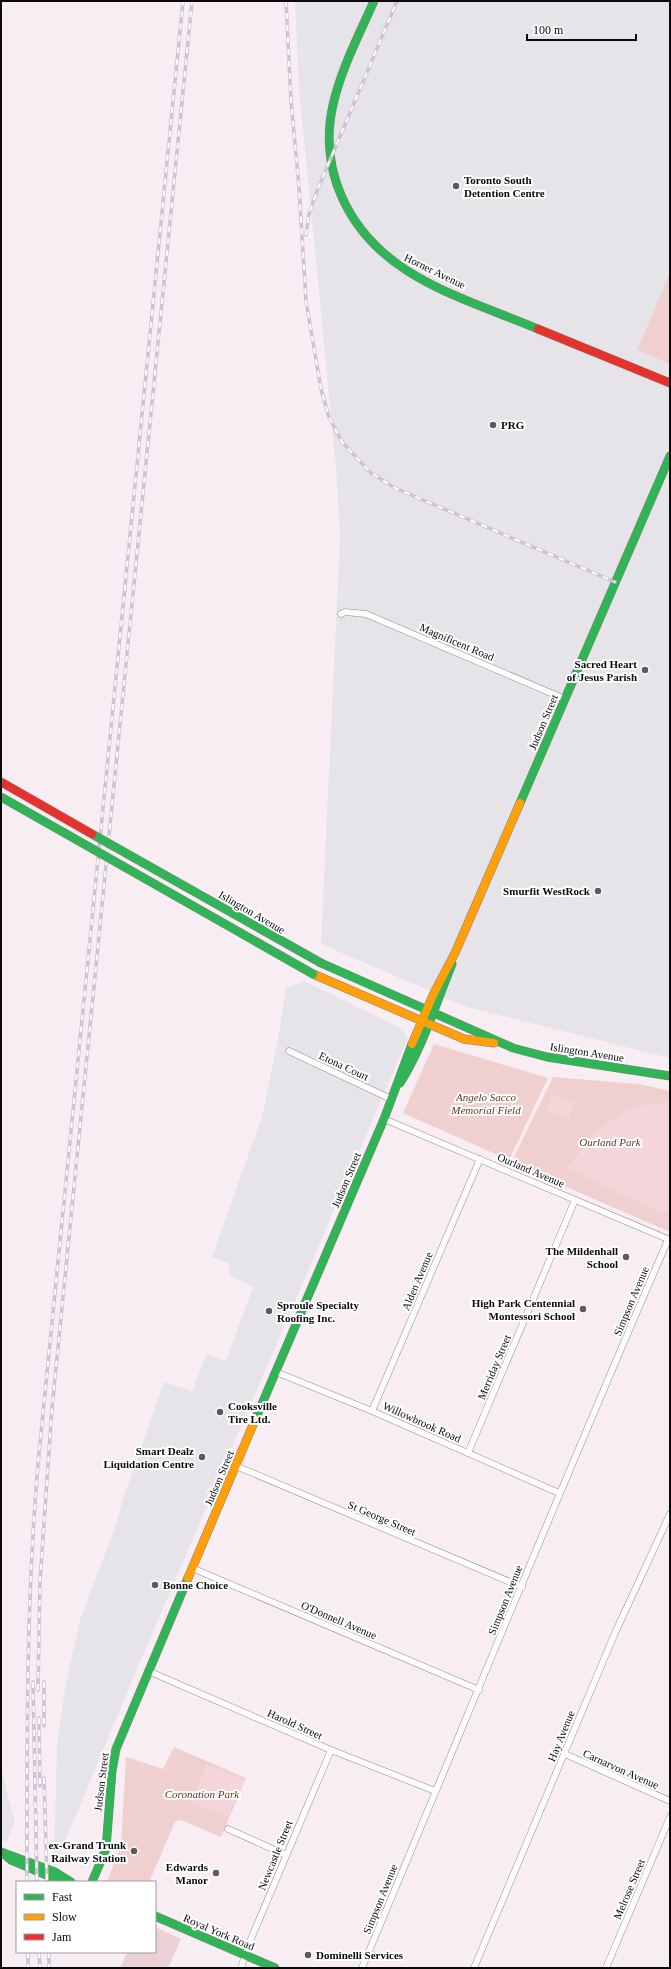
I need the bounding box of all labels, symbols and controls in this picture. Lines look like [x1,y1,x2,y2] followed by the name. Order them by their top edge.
[527,16,636,42] scale bar
[533,23,564,37] text: 100 m
[464,174,545,199] place label: Toronto South Detention Centre
[451,181,461,191] marker: Toronto South Detention Centre
[402,251,468,291] street label: Horner Avenue
[501,419,525,431] place label: PRG
[488,420,498,430] marker: PRG
[418,621,496,663] street label: Magnificent Road
[567,658,637,683] place label: Sacred Heart of Jesus Parish
[640,665,650,675] marker: Sacred Heart of Jesus Parish
[526,693,560,751] street label: Judson Street
[503,885,591,897] place label: Smurfit WestRock
[593,886,603,896] marker: Smurfit WestRock
[217,888,287,936] street label: Islington Avenue
[549,1040,625,1064] street label: Islington Avenue
[317,1049,371,1083] street label: Etona Court
[450,1091,521,1116] park label: Angelo Sacco Memorial Field
[579,1136,642,1148] park label: Ourland Park
[496,1150,566,1190] street label: Ourland Avenue
[329,1151,363,1209] street label: Judson Street
[546,1245,618,1270] place label: The Mildenhall School
[399,1250,435,1312] street label: Alden Avenue
[621,1252,631,1262] marker: The Mildenhall School
[611,1264,651,1337] street label: Simpson Avenue
[472,1297,575,1322] place label: High Park Centennial Montessori School
[277,1299,360,1324] place label: Sproule Specialty Roofing Inc.
[578,1304,588,1314] marker: High Park Centennial Montessori School
[264,1306,274,1316] marker: Sproule Specialty Roofing Inc.
[475,1333,513,1401] street label: Merriday Street
[381,1399,463,1445] street label: Willowbrook Road
[228,1400,277,1425] place label: Cooksville Tire Ltd.
[215,1407,225,1417] marker: Cooksville Tire Ltd.
[103,1445,194,1470] place label: Smart Dealz Liquidation Centre
[202,1449,236,1507] street label: Judson Street
[197,1452,207,1462] marker: Smart Dealz Liquidation Centre
[346,1498,418,1538] street label: St George Street
[486,1563,524,1637] street label: Simpson Avenue
[163,1579,228,1591] place label: Bonne Choice
[150,1580,160,1590] marker: Bonne Choice
[299,1599,379,1641] street label: O'Donnell Avenue
[266,1707,324,1741] street label: Harold Street
[545,1709,577,1763] street label: Hay Avenue
[581,1747,661,1791] street label: Carnarvon Avenue
[91,1752,111,1812] street label: Judson Street
[165,1788,240,1800] park label: Coronation Park
[256,1818,294,1892] street label: Newcastle Street
[48,1839,127,1864] place label: ex-Grand Trunk Railway Station
[129,1846,139,1856] marker: ex-Grand Trunk Railway Station
[611,1857,647,1921] street label: Melrose Street
[166,1861,209,1886] place label: Edwards Manor
[361,1862,399,1936] street label: Simpson Avenue
[211,1868,221,1878] marker: Edwards Manor
[16,1881,156,1953] legend
[52,1890,73,1904] text: Fast
[52,1910,77,1924] text: Slow
[182,1912,257,1953] street label: Royal York Road
[52,1930,72,1944] text: Jam
[316,1949,404,1961] place label: Dominelli Services
[303,1950,313,1960] marker: Dominelli Services

